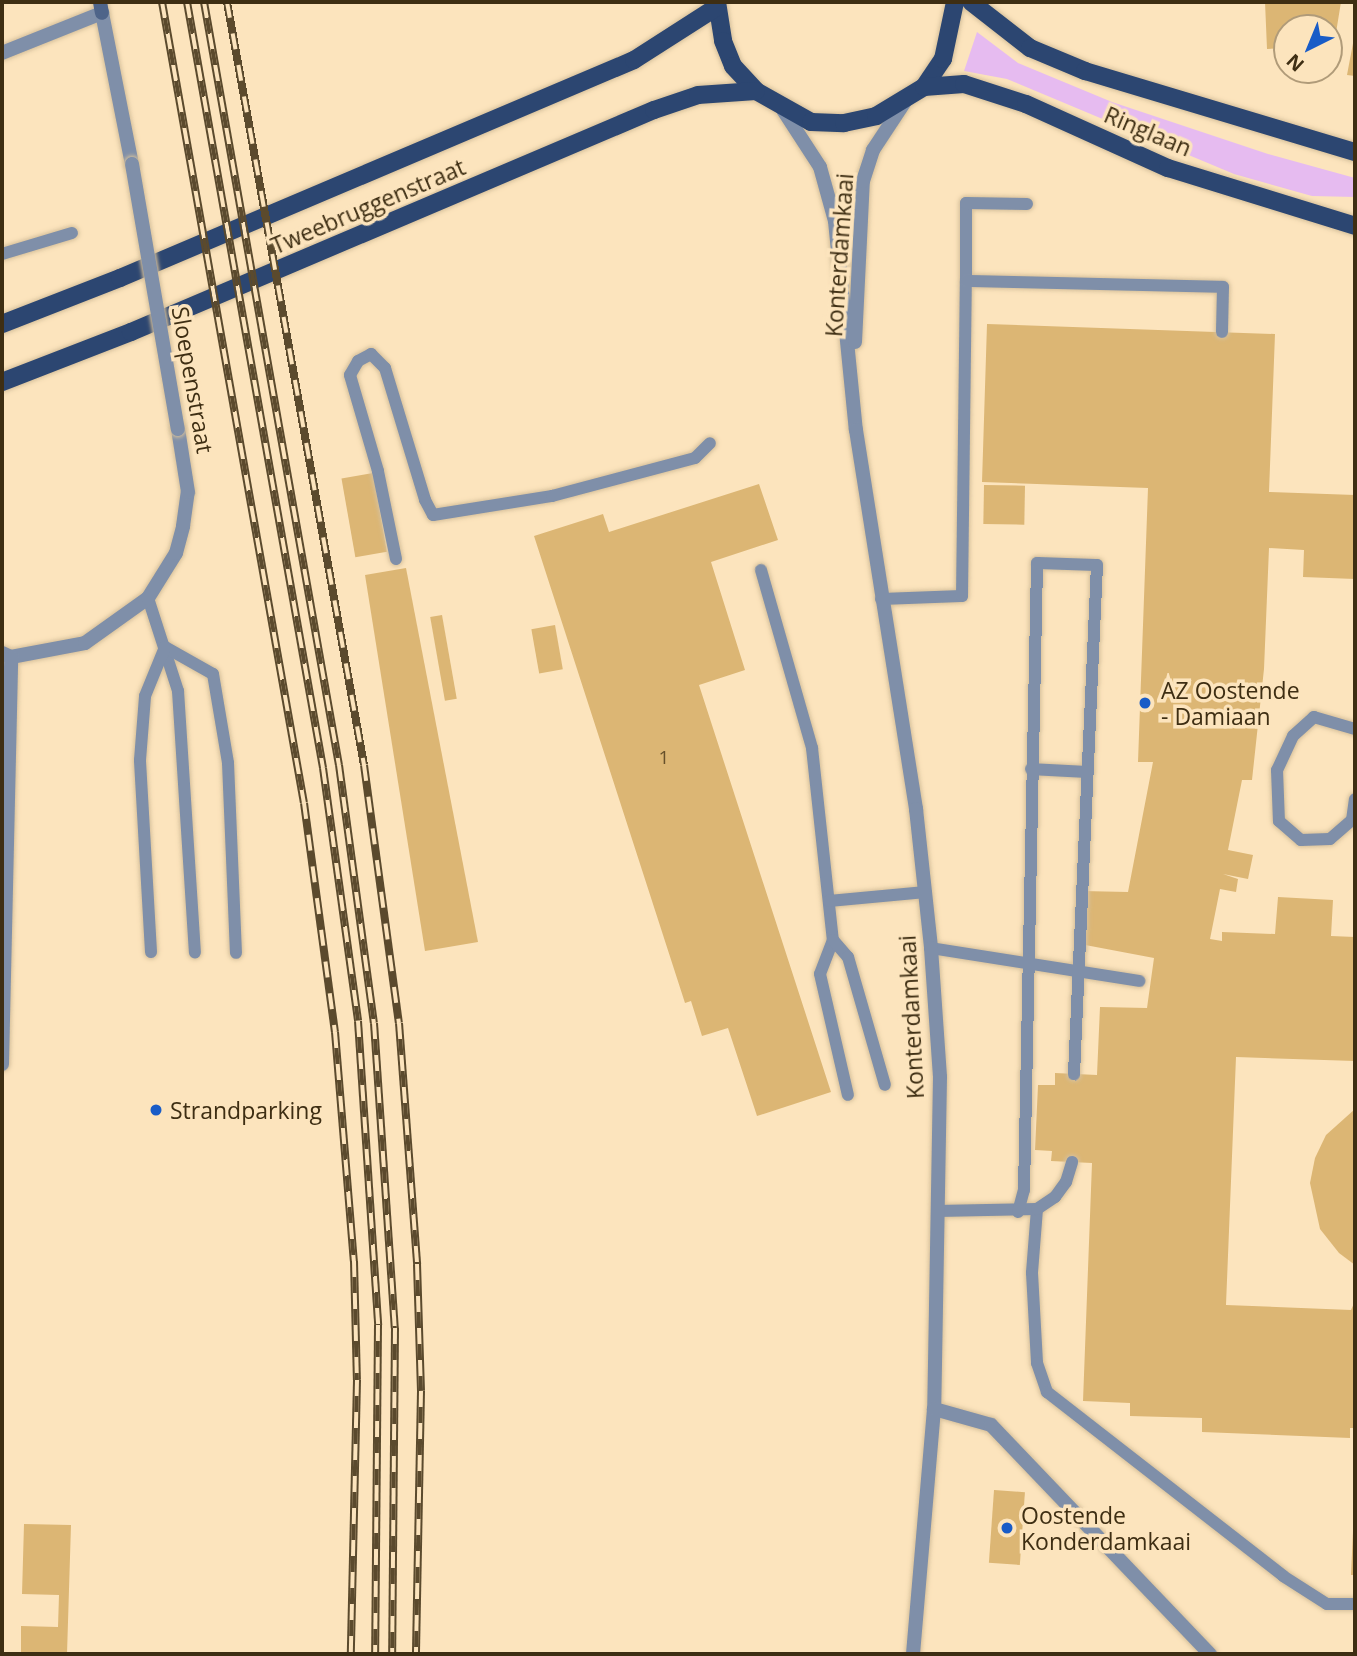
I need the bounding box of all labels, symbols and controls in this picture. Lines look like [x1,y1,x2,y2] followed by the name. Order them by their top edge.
[1273,14,1343,84] north arrow
[1281,48,1310,78] text: N
[1100,100,1196,162] street label: Ringlaan
[267,153,469,259] street label: Tweebruggenstraat
[820,172,858,338] street label: Konterdamkaai
[167,304,219,456] street label: Sloepenstraat
[1161,676,1300,730] place label: AZ Oostende - Damiaan
[1135,693,1155,713] marker: AZ Oostende - Damiaan
[659,747,669,769] house number: 1
[893,934,929,1100] street label: Konterdamkaai
[170,1096,322,1124] place label: Strandparking
[148,1102,164,1118] marker: Strandparking
[1021,1501,1191,1555] place label: Oostende Konderdamkaai
[999,1520,1015,1536] marker: Oostende Konderdamkaai

